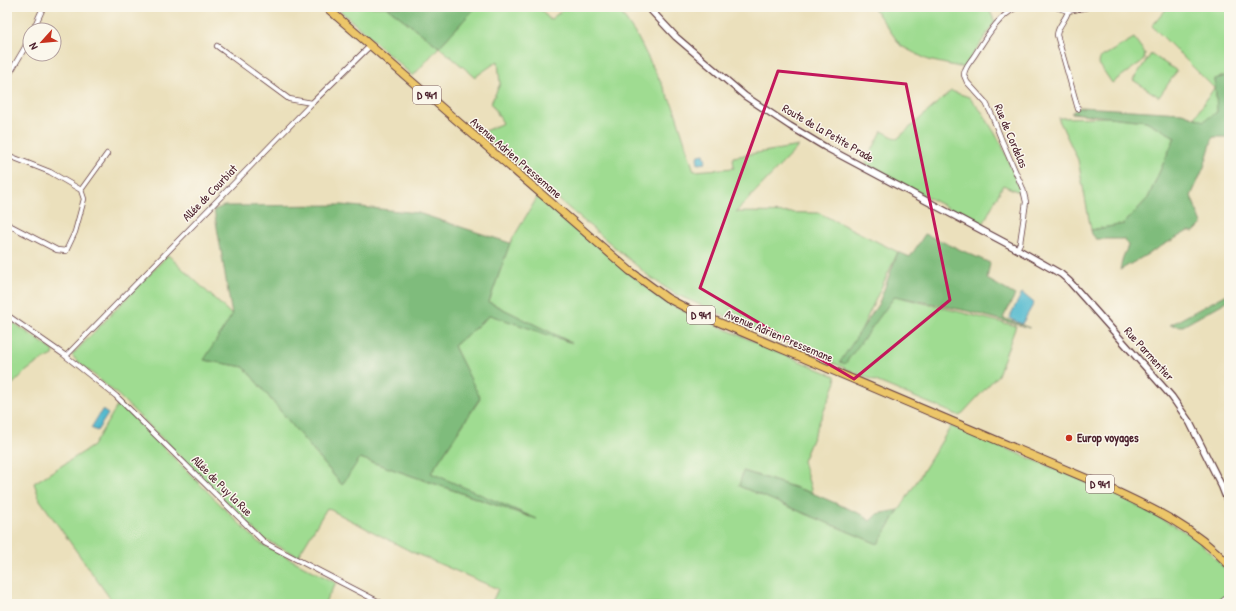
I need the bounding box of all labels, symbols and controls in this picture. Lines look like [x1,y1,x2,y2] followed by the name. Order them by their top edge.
[22,22,62,62] north arrow
[25,41,41,52] text: N
[413,86,441,104] road number: D 941
[779,99,877,166] street label: Route de la Petite Prade
[990,101,1033,171] street label: Rue de Cordelas
[467,113,566,202] street label: Avenue Adrien Pressemane
[178,160,242,225] street label: Allée de Courbiat
[722,305,836,366] street label: Avenue Adrien Pressemane
[687,306,715,324] road number: D 941
[1120,323,1179,385] street label: Rue Parmentier
[1077,429,1139,447] place label: Europ voyages
[1064,433,1074,443] marker: Europ voyages
[188,451,257,520] street label: Allée de Puy la Rue
[1086,475,1114,493] road number: D 941

